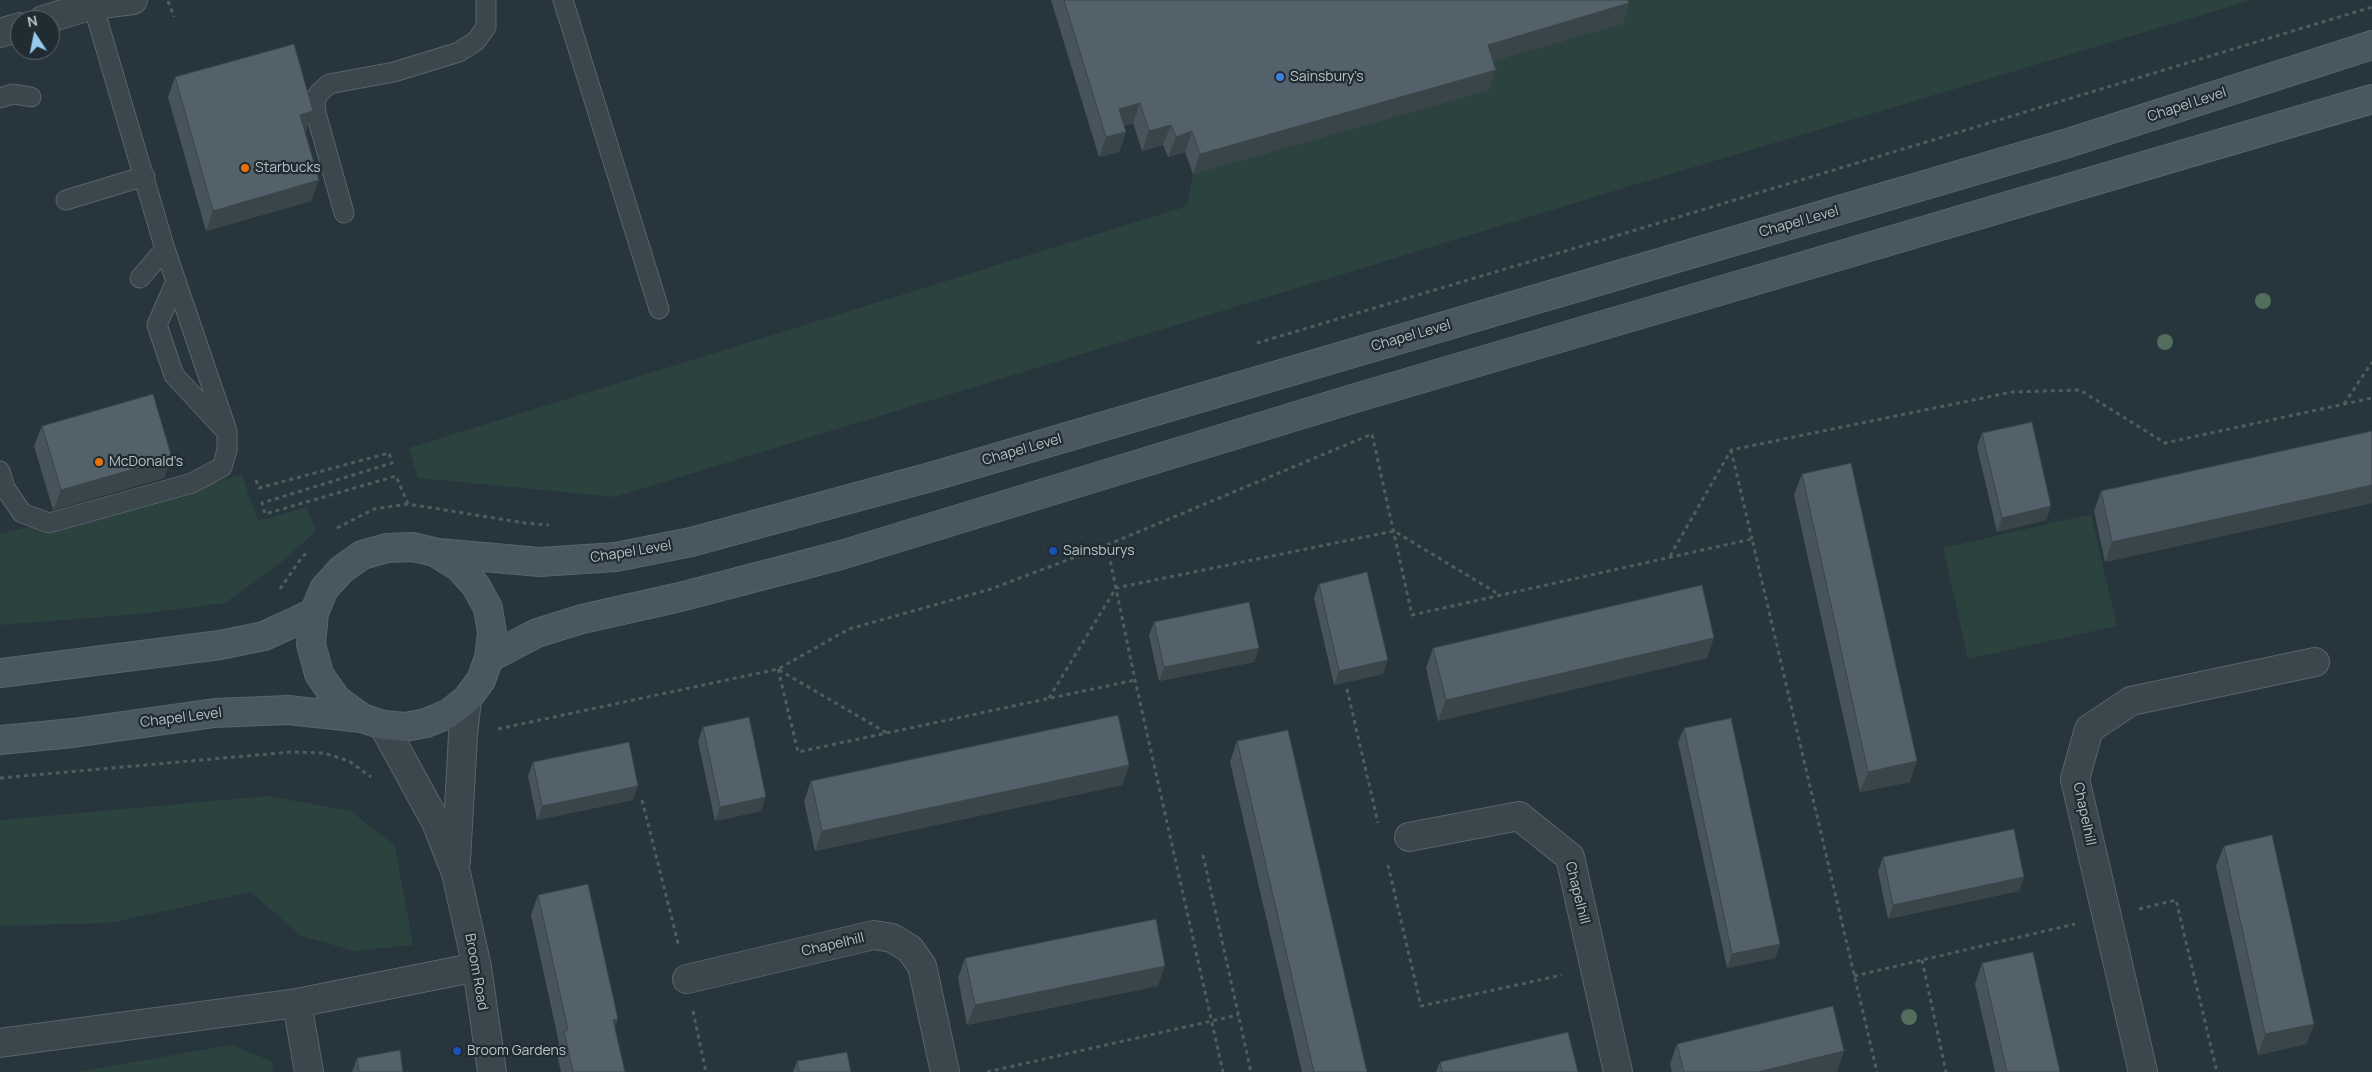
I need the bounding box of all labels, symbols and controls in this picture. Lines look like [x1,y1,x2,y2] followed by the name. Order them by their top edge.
[10,10,60,60] north arrow
[25,10,39,31] text: N
[1290,69,1364,85] place label: Sainsbury's
[1274,71,1286,83] marker: Sainsbury's
[2145,84,2229,126] street label: Chapel Level
[255,160,321,176] place label: Starbucks
[239,162,251,174] marker: Starbucks
[1757,203,1841,241] street label: Chapel Level
[1369,317,1453,355] street label: Chapel Level
[980,431,1064,469] street label: Chapel Level
[109,454,183,470] place label: McDonald's
[93,456,105,468] marker: McDonald's
[589,537,673,567] street label: Chapel Level
[1063,543,1135,559] place label: Sainsburys
[1047,545,1059,557] marker: Sainsburys
[139,705,223,731] street label: Chapel Level
[2069,781,2099,847] street label: Chapelhill
[1561,860,1593,926] street label: Chapelhill
[800,930,866,960] street label: Chapelhill
[461,932,491,1012] street label: Broom Road
[467,1043,566,1059] place label: Broom Gardens
[451,1045,463,1057] marker: Broom Gardens

